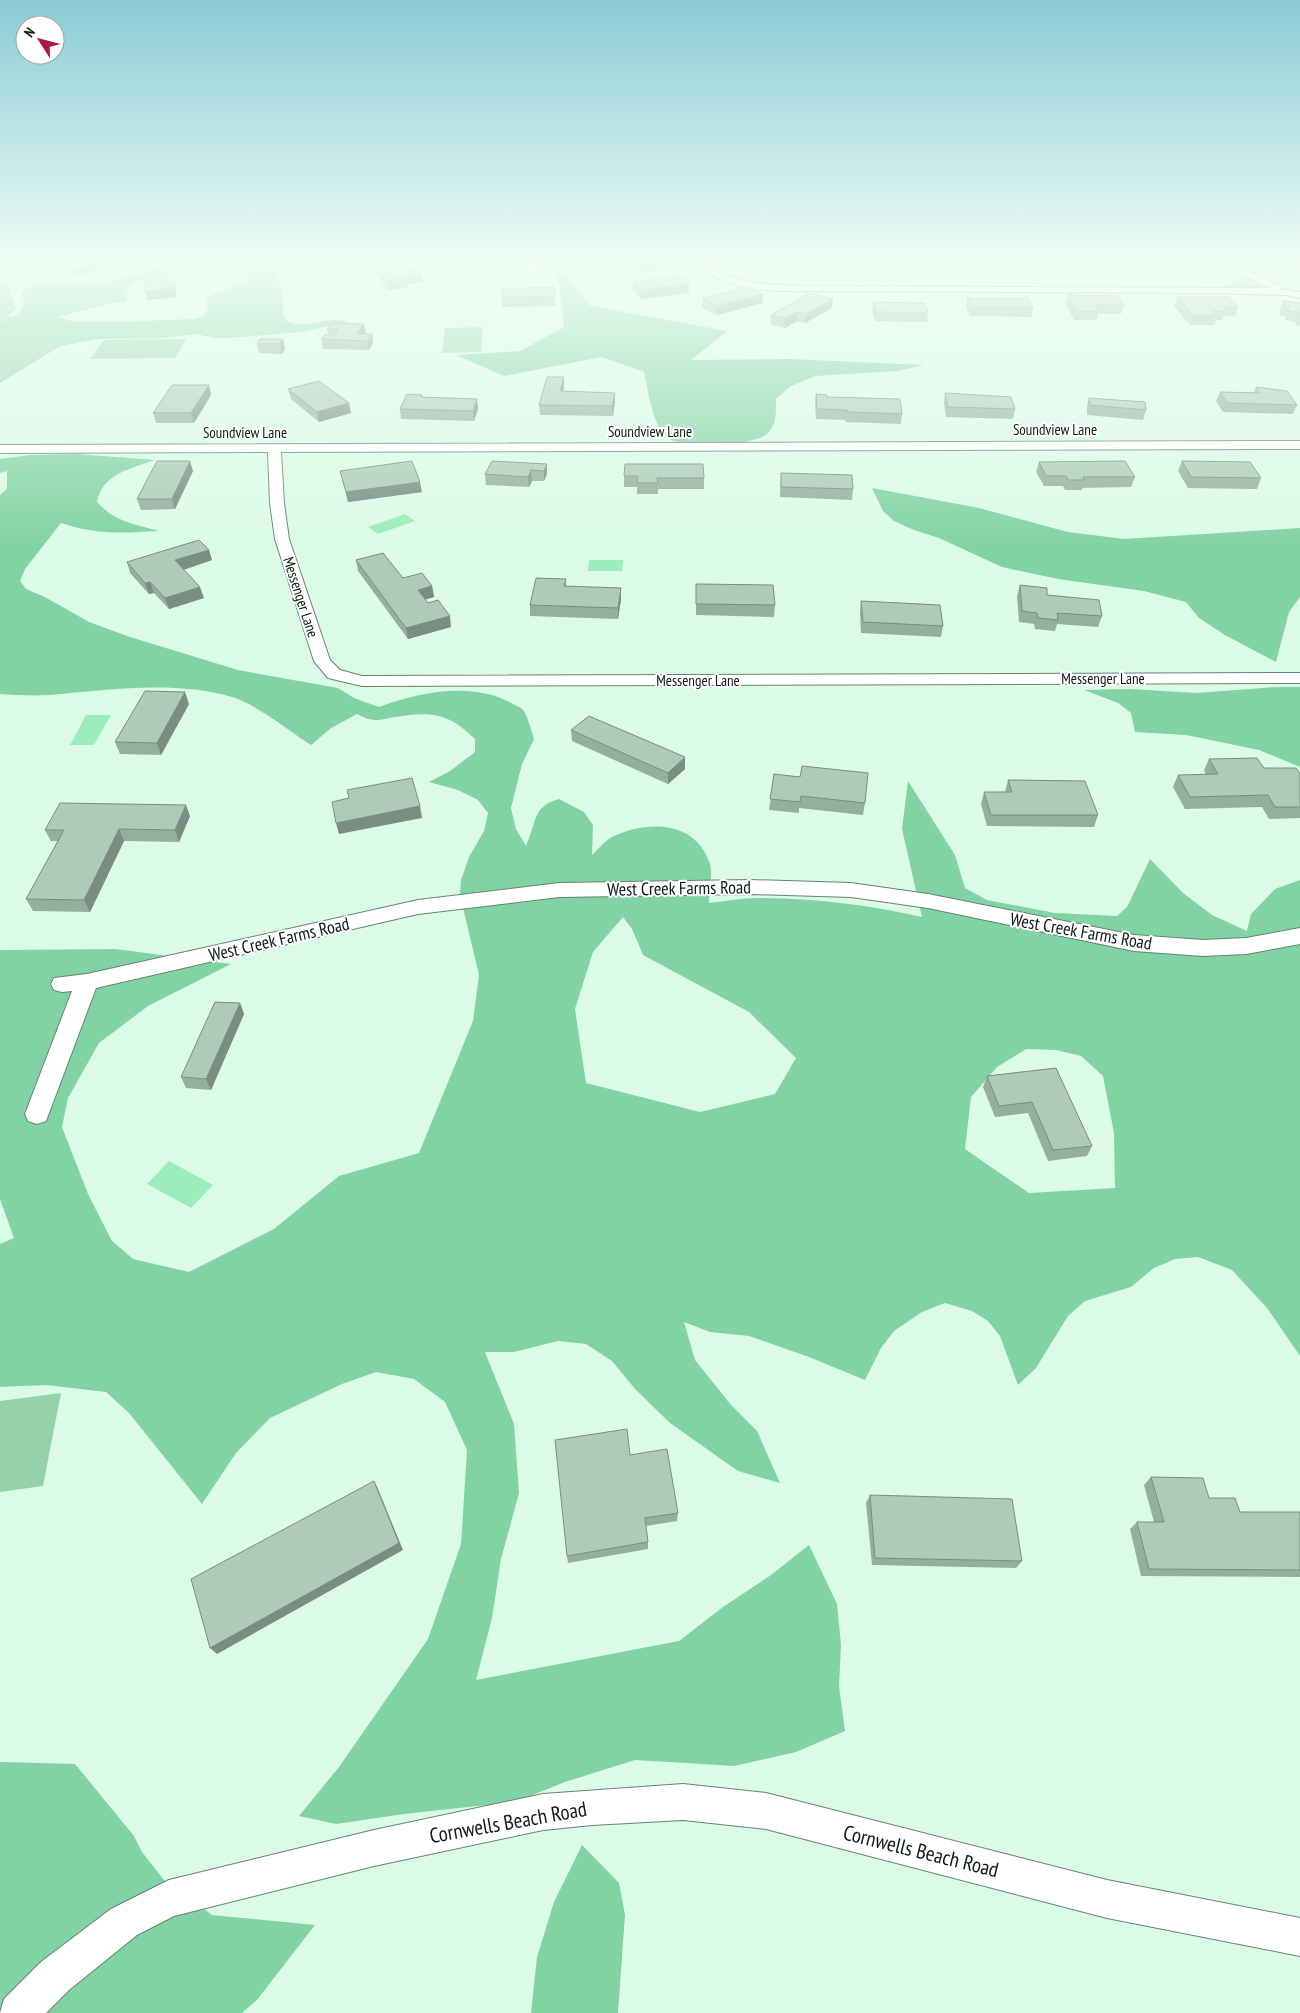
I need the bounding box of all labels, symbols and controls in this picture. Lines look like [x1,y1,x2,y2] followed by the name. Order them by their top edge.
[15,15,65,65] north arrow
[20,24,39,41] text: N
[1013,420,1097,439] street label: Soundview Lane
[608,422,692,441] street label: Soundview Lane
[203,423,287,442] street label: Soundview Lane
[279,554,323,640] street label: Messenger Lane
[1061,669,1145,688] street label: Messenger Lane
[656,671,740,690] street label: Messenger Lane
[607,875,751,901] street label: West Creek Farms Road
[1008,907,1154,955] street label: West Creek Farms Road
[206,912,352,966] street label: West Creek Farms Road
[427,1795,589,1849] street label: Cornwells Beach Road
[840,1819,1002,1883] street label: Cornwells Beach Road

